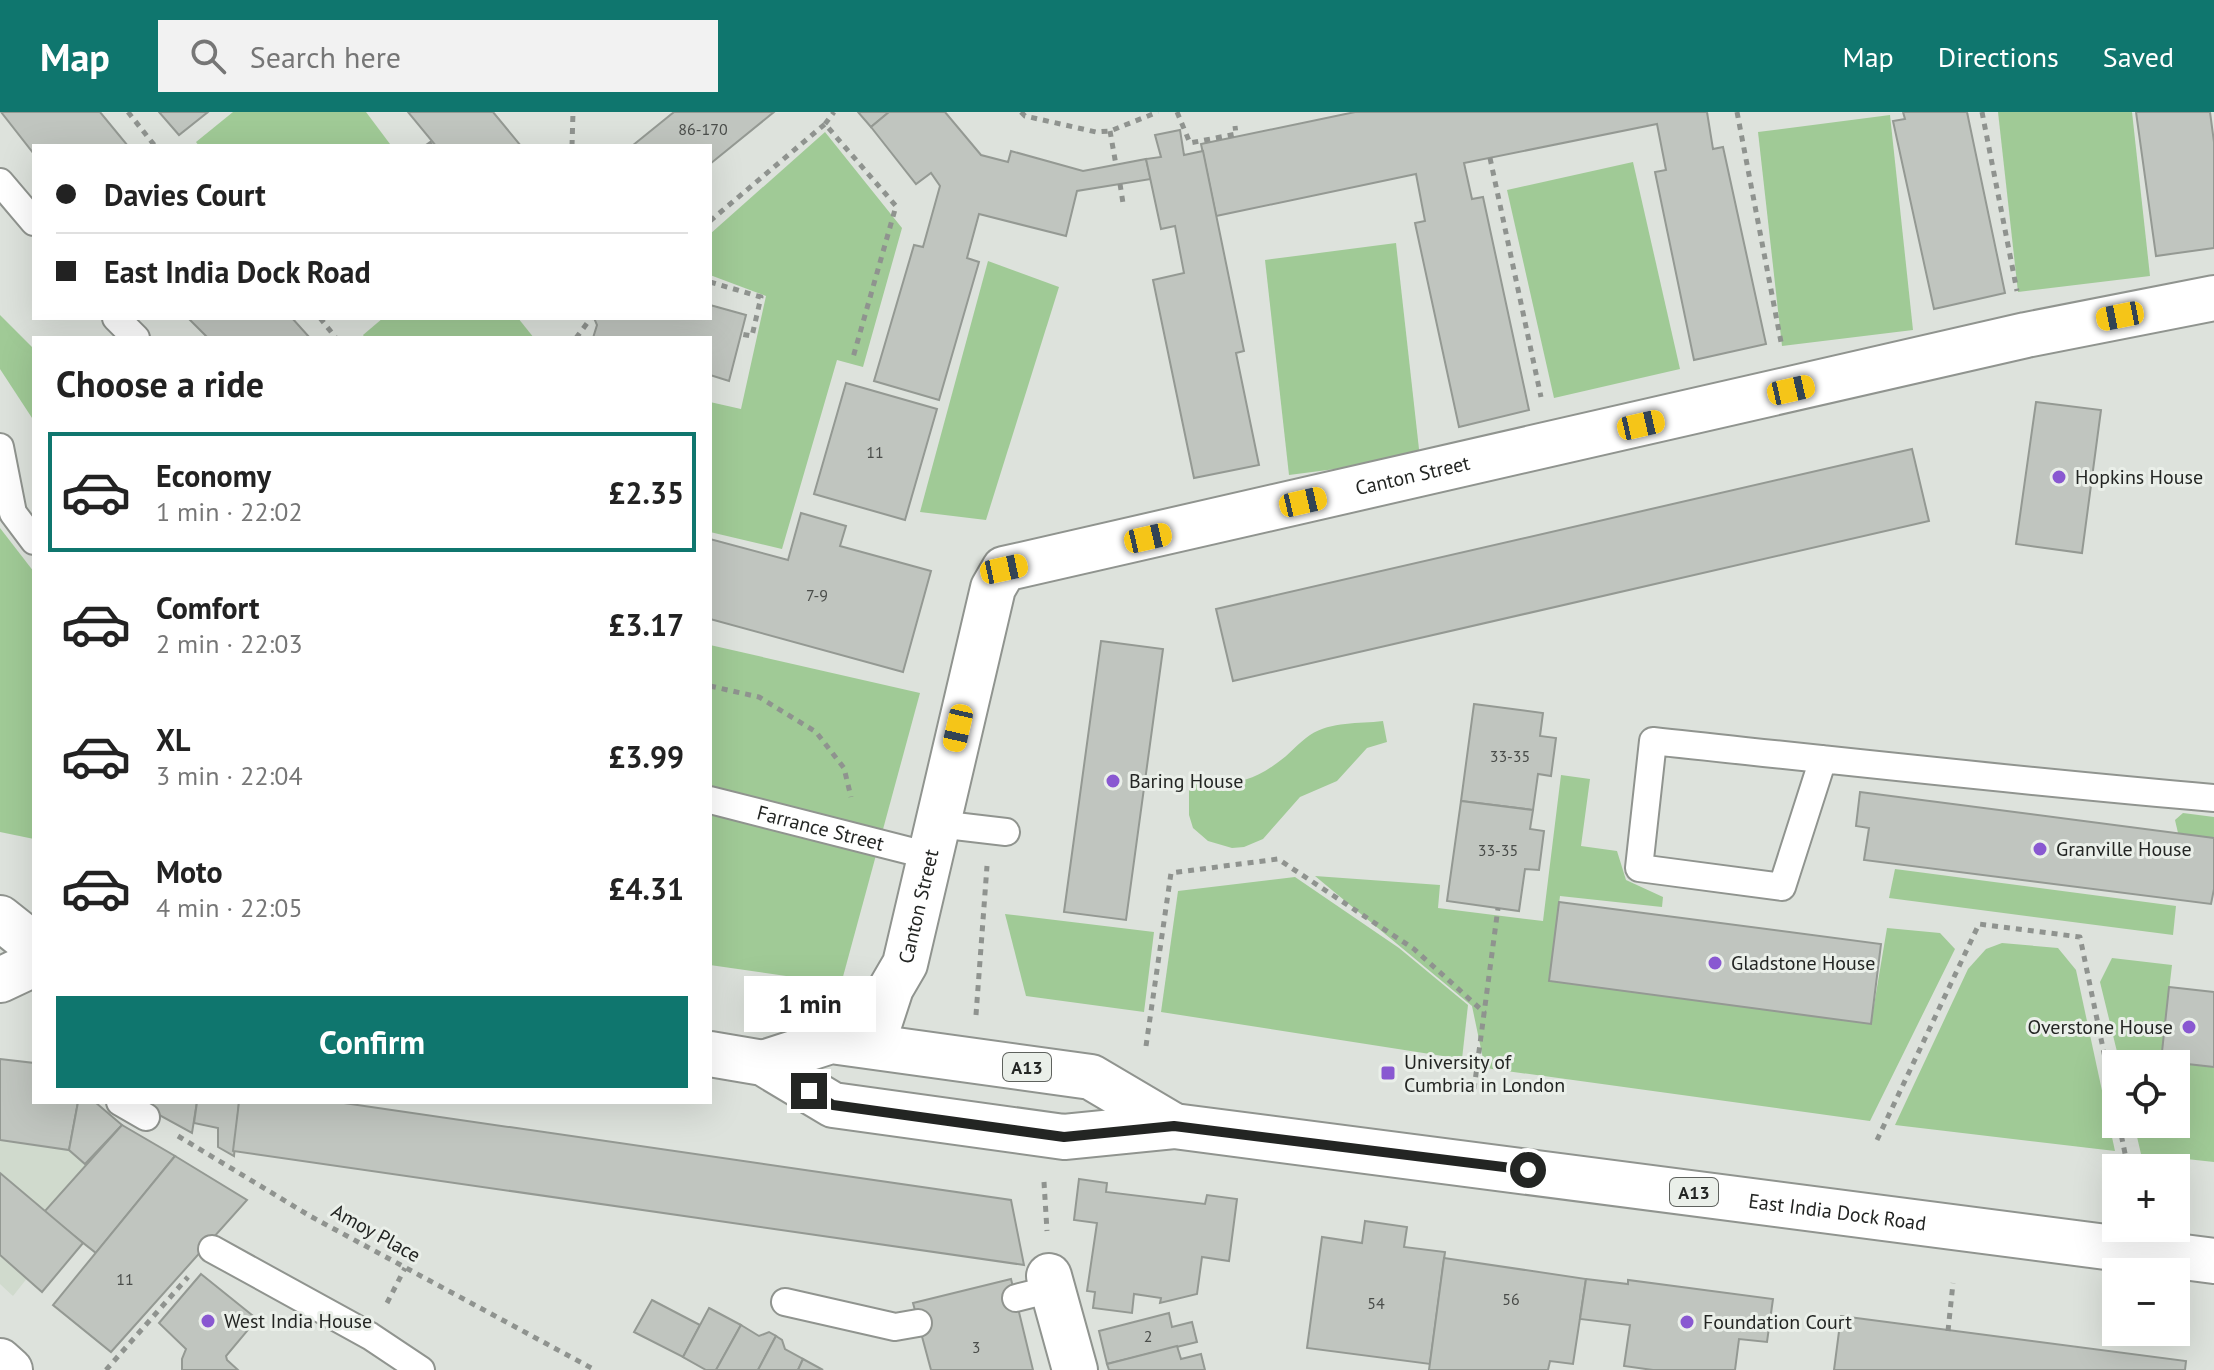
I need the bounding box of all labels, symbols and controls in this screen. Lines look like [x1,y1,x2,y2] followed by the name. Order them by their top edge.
[158,20,718,92] search box
[40,32,110,81] text: Map
[186,34,230,78] icon: search
[250,37,401,76] text: Search here
[1843,38,1894,75] text: Map
[1938,38,2059,75] text: Directions
[2103,38,2174,75] text: Saved
[678,119,728,139] house number: 86-170
[104,175,266,214] text: Davies Court
[104,252,371,291] text: East India Dock Road
[2094,300,2146,332] car
[56,360,264,407] text: Choose a ride
[1765,373,1817,407] car
[1615,408,1667,442] car
[866,442,884,462] house number: 11
[1353,450,1472,501] street label: Canton Street
[60,456,132,528] icon: car
[156,456,271,495] text: Economy
[2075,464,2203,490] place label: Hopkins House
[2050,468,2068,486] marker: Hopkins House
[609,473,684,512] text: £2.35
[1277,485,1329,519] car
[156,495,303,528] text: 1 min · 22:02
[1122,521,1174,555] car
[978,552,1030,586] car
[806,585,828,605] house number: 7-9
[60,588,132,660] icon: car
[156,588,259,627] text: Comfort
[609,605,684,644] text: £3.17
[156,627,303,660] text: 2 min · 22:03
[941,702,975,754] car
[60,720,132,792] icon: car
[156,720,190,759] text: XL
[609,737,684,776] text: £3.99
[1490,746,1530,766] house number: 33-35
[156,759,303,792] text: 3 min · 22:04
[1129,768,1243,794] place label: Baring House
[1104,772,1122,790] marker: Baring House
[754,799,887,857] street label: Farrance Street
[2056,836,2192,862] place label: Granville House
[1478,840,1518,860] house number: 33-35
[2031,840,2049,858] marker: Granville House
[893,846,944,966] street label: Canton Street
[60,852,132,924] icon: car
[156,852,223,891] text: Moto
[609,869,684,908] text: £4.31
[156,891,303,924] text: 4 min · 22:05
[1731,950,1875,976] place label: Gladstone House
[1706,954,1724,972] marker: Gladstone House
[743,975,875,1031] callout: 1 min
[778,987,842,1020] text: 1 min
[56,996,688,1088] button: Confirm
[2028,1014,2173,1040] place label: Overstone House
[2180,1018,2198,1036] marker: Overstone House
[1404,1049,1565,1098] place label: University of Cumbria in London
[2102,1050,2190,1346] map controls
[2102,1050,2190,1138] button: locate
[1003,1053,1051,1081] road number: A13
[1379,1064,1397,1082] marker: University of Cumbria in London
[791,1073,827,1109] route end
[1510,1152,1546,1188] route start
[2102,1154,2190,1242] button: +
[1670,1178,1718,1206] road number: A13
[1747,1188,1928,1237] street label: East India Dock Road
[327,1198,425,1268] street label: Amoy Place
[2102,1258,2190,1346] button: −
[116,1269,134,1289] house number: 11
[1502,1289,1520,1309] house number: 56
[1367,1293,1385,1313] house number: 54
[224,1308,372,1334] place label: West India House
[1703,1309,1852,1335] place label: Foundation Court
[199,1312,217,1330] marker: West India House
[1678,1313,1696,1331] marker: Foundation Court
[1144,1326,1152,1346] house number: 2
[972,1337,980,1357] house number: 3

